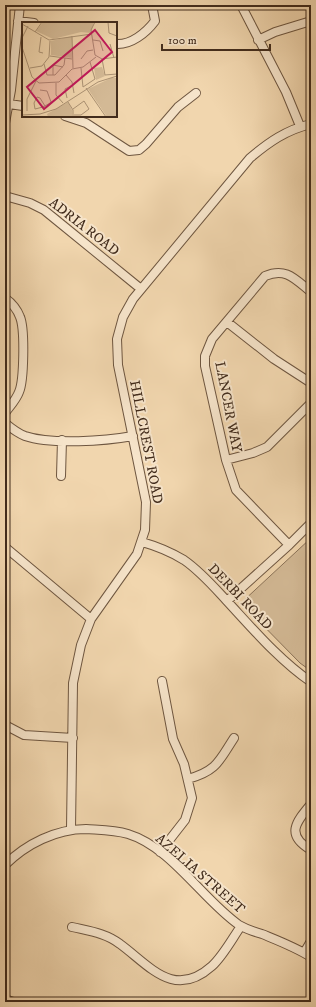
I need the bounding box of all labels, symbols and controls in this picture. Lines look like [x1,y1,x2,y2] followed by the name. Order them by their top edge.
[22,22,117,117] inset map
[162,26,270,52] scale bar
[168,33,197,48] text: 100 m
[45,194,123,260] street label: ADRIA ROAD
[210,360,246,454] street label: LANCER WAY
[125,379,167,505] street label: HILLCREST ROAD
[204,560,276,634] street label: DERBI ROAD
[151,830,249,918] street label: AZELIA STREET

